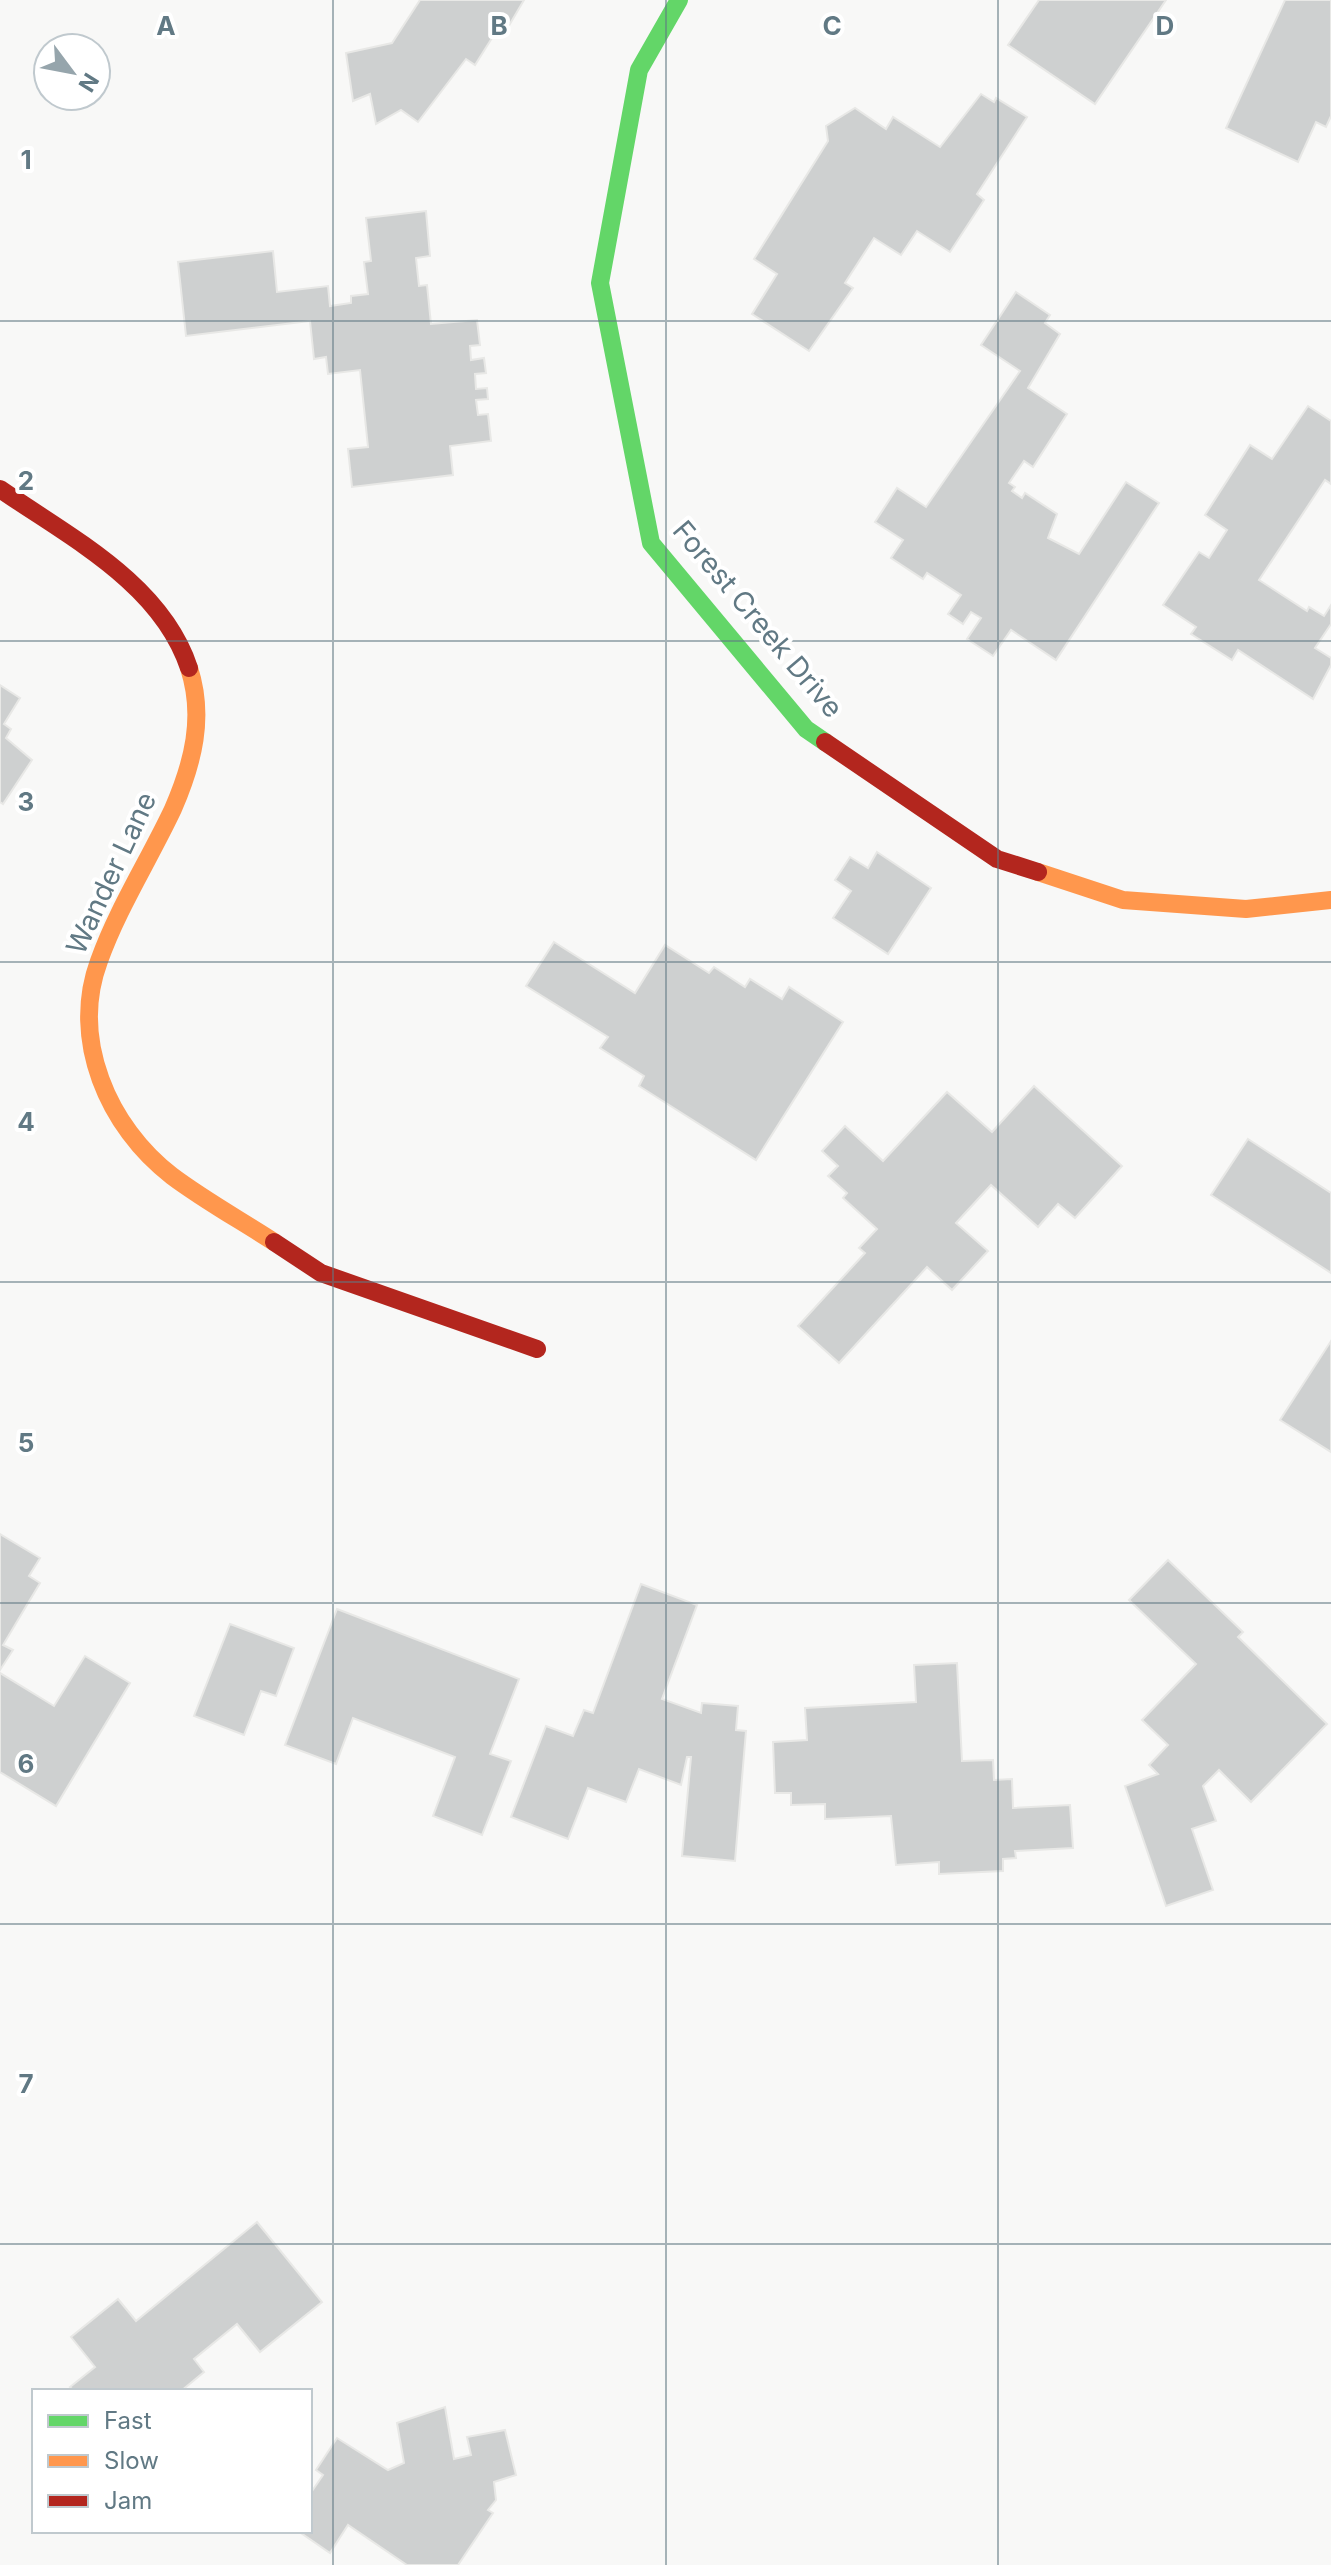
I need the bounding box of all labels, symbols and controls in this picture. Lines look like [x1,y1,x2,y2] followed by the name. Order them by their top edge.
[156,10,176,41] text: A
[490,10,508,41] text: B
[822,10,842,41] text: C
[1156,10,1174,41] text: D
[32,32,112,112] north arrow
[73,69,104,97] text: N
[20,144,32,175] text: 1
[18,465,34,496] text: 2
[666,514,850,724] street label: Forest Creek Drive
[18,786,34,817] text: 3
[59,787,163,959] street label: Wander Lane
[17,1106,35,1137] text: 4
[18,1427,34,1458] text: 5
[18,1748,34,1779] text: 6
[18,2068,34,2099] text: 7
[32,2389,312,2533] legend
[104,2406,152,2435] text: Fast
[104,2446,159,2475] text: Slow
[104,2486,152,2515] text: Jam

